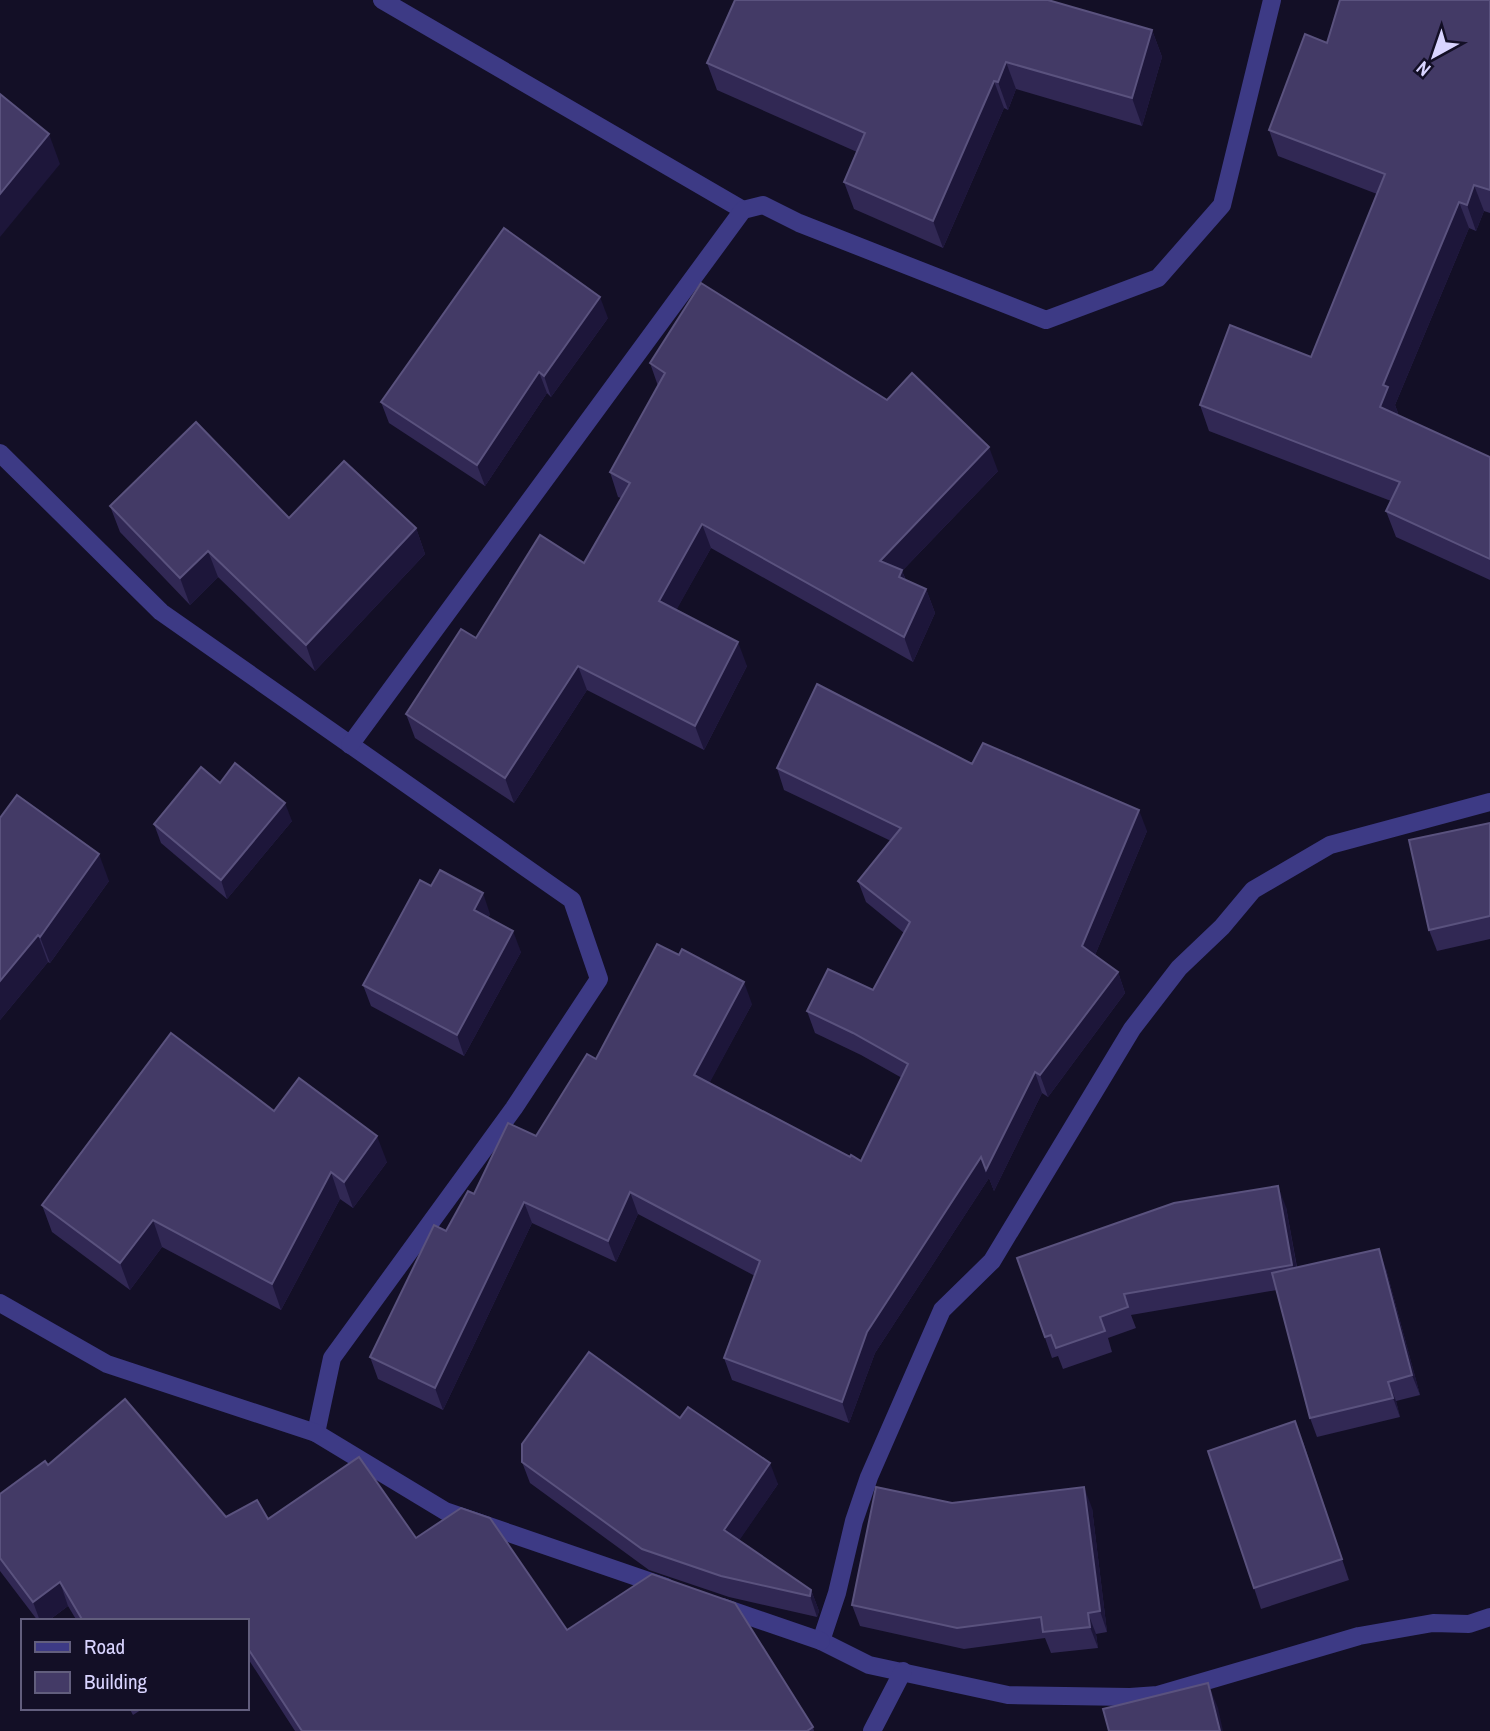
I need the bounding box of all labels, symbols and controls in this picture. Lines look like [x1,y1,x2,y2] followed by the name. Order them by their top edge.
[1399,21,1469,91] north arrow
[1410,55,1436,83] text: N
[21,1619,248,1710] legend
[84,1632,125,1661] text: Road
[84,1667,148,1696] text: Building

